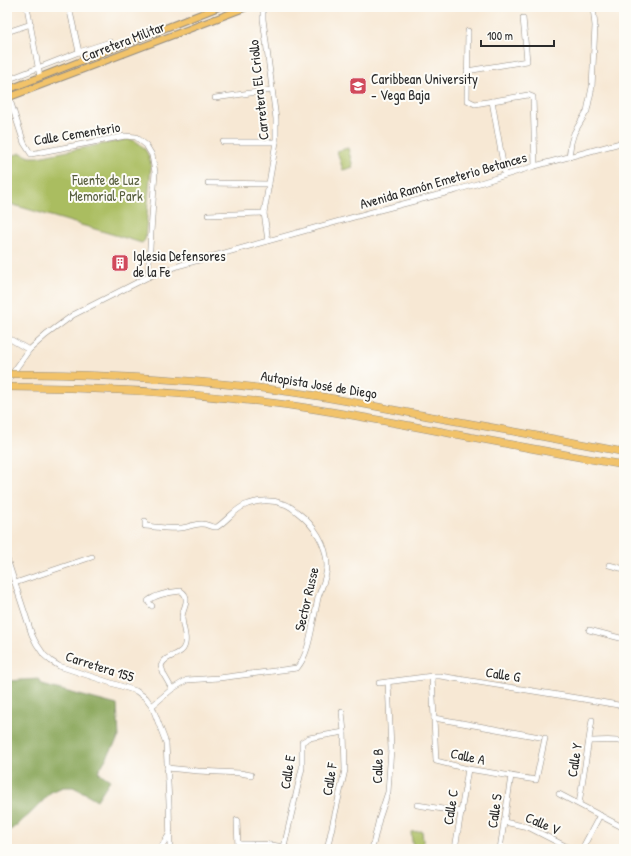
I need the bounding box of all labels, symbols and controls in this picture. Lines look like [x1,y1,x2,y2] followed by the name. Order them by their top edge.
[79,16,168,66] street label: Carretera Militar
[481,22,554,48] scale bar
[487,27,513,44] text: 100 m
[243,39,273,141] street label: Carretera El Criollo
[371,69,478,105] place label: Caribbean University - Vega Baja
[348,76,368,96] school or university icon: Caribbean University - Vega Baja
[32,117,122,149] street label: Calle Cementerio
[357,147,529,213] street label: Avenida Ramón Emeterio Betances
[69,170,143,205] park label: Fuente de Luz Memorial Park
[133,246,226,281] place label: Iglesia Defensores de la Fe
[110,253,130,273] building icon: Iglesia Defensores de la Fe
[259,365,379,404] street label: Autopista José de Diego
[289,565,323,633] street label: Sector Russe
[63,646,137,686] street label: Carretera 155
[484,662,522,686] street label: Calle G
[562,741,586,778] street label: Calle Y
[449,743,487,769] street label: Calle A
[367,748,387,784] street label: Calle B
[275,754,299,790] street label: Calle E
[317,760,341,797] street label: Calle F
[438,788,462,826] street label: Calle C
[482,792,506,829] street label: Calle S
[523,807,563,839] street label: Calle V

